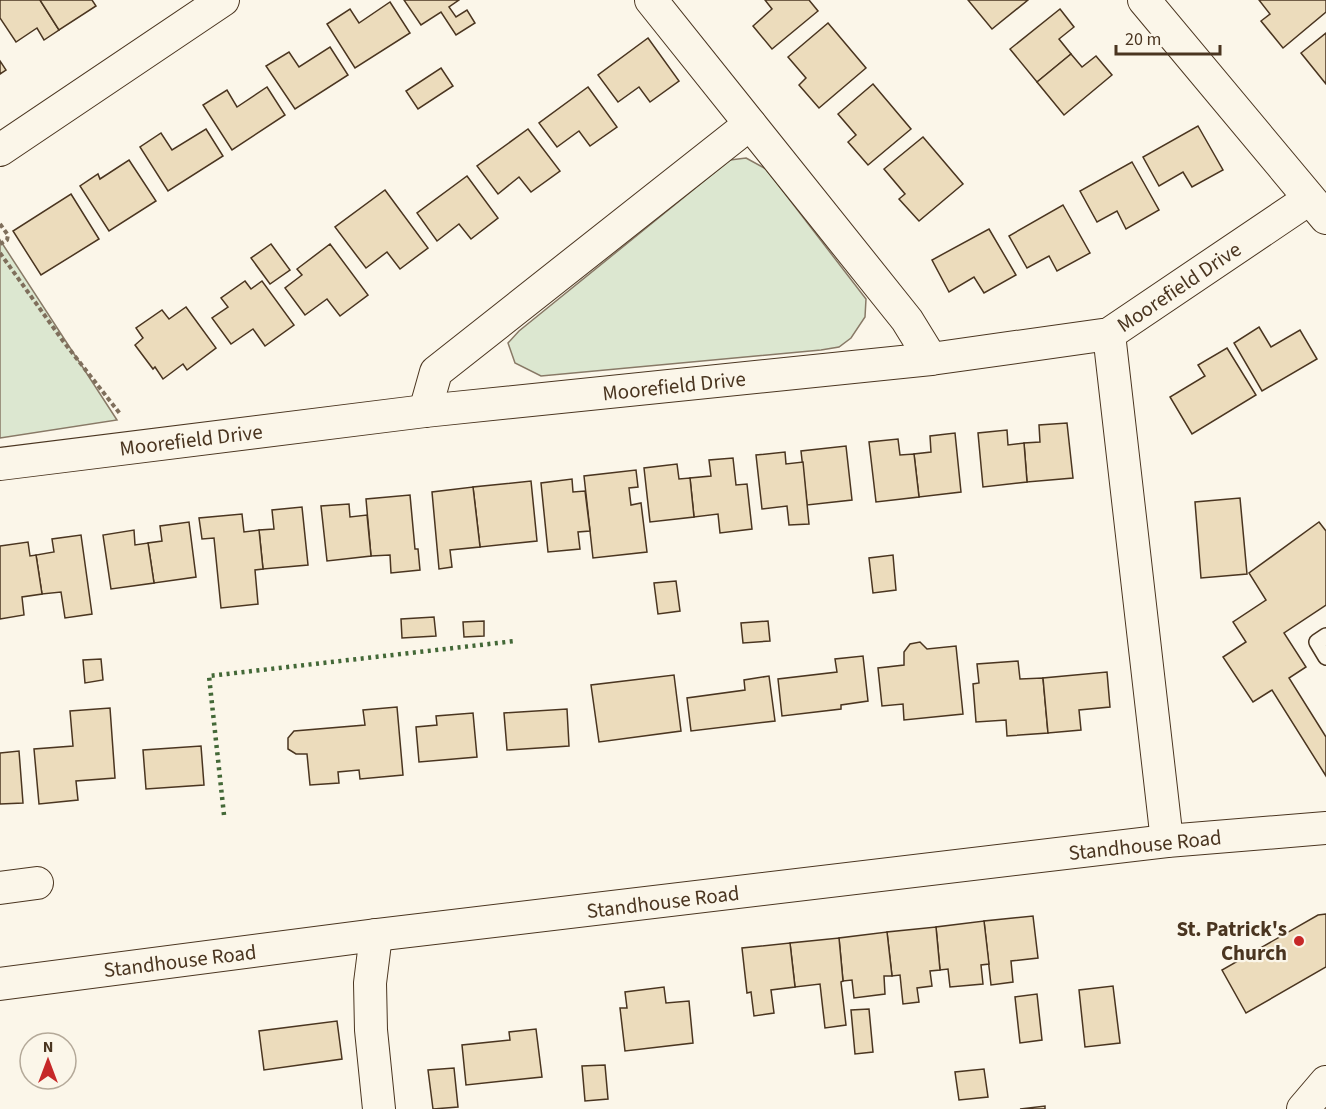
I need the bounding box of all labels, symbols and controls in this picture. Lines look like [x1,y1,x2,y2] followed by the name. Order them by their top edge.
[1116,18,1220,56] scale bar
[1125,27,1161,52] text: 20 m
[1111,234,1247,340] street label: Moorefield Drive
[601,364,747,408] street label: Moorefield Drive
[118,416,264,464] street label: Moorefield Drive
[1067,822,1223,868] street label: Standhouse Road
[585,878,741,926] street label: Standhouse Road
[1176,914,1287,968] place label: St. Patrick's Church
[1292,934,1306,948] marker: St. Patrick's Church
[102,937,258,985] street label: Standhouse Road
[18,1031,78,1091] north arrow
[43,1036,53,1058] text: N

